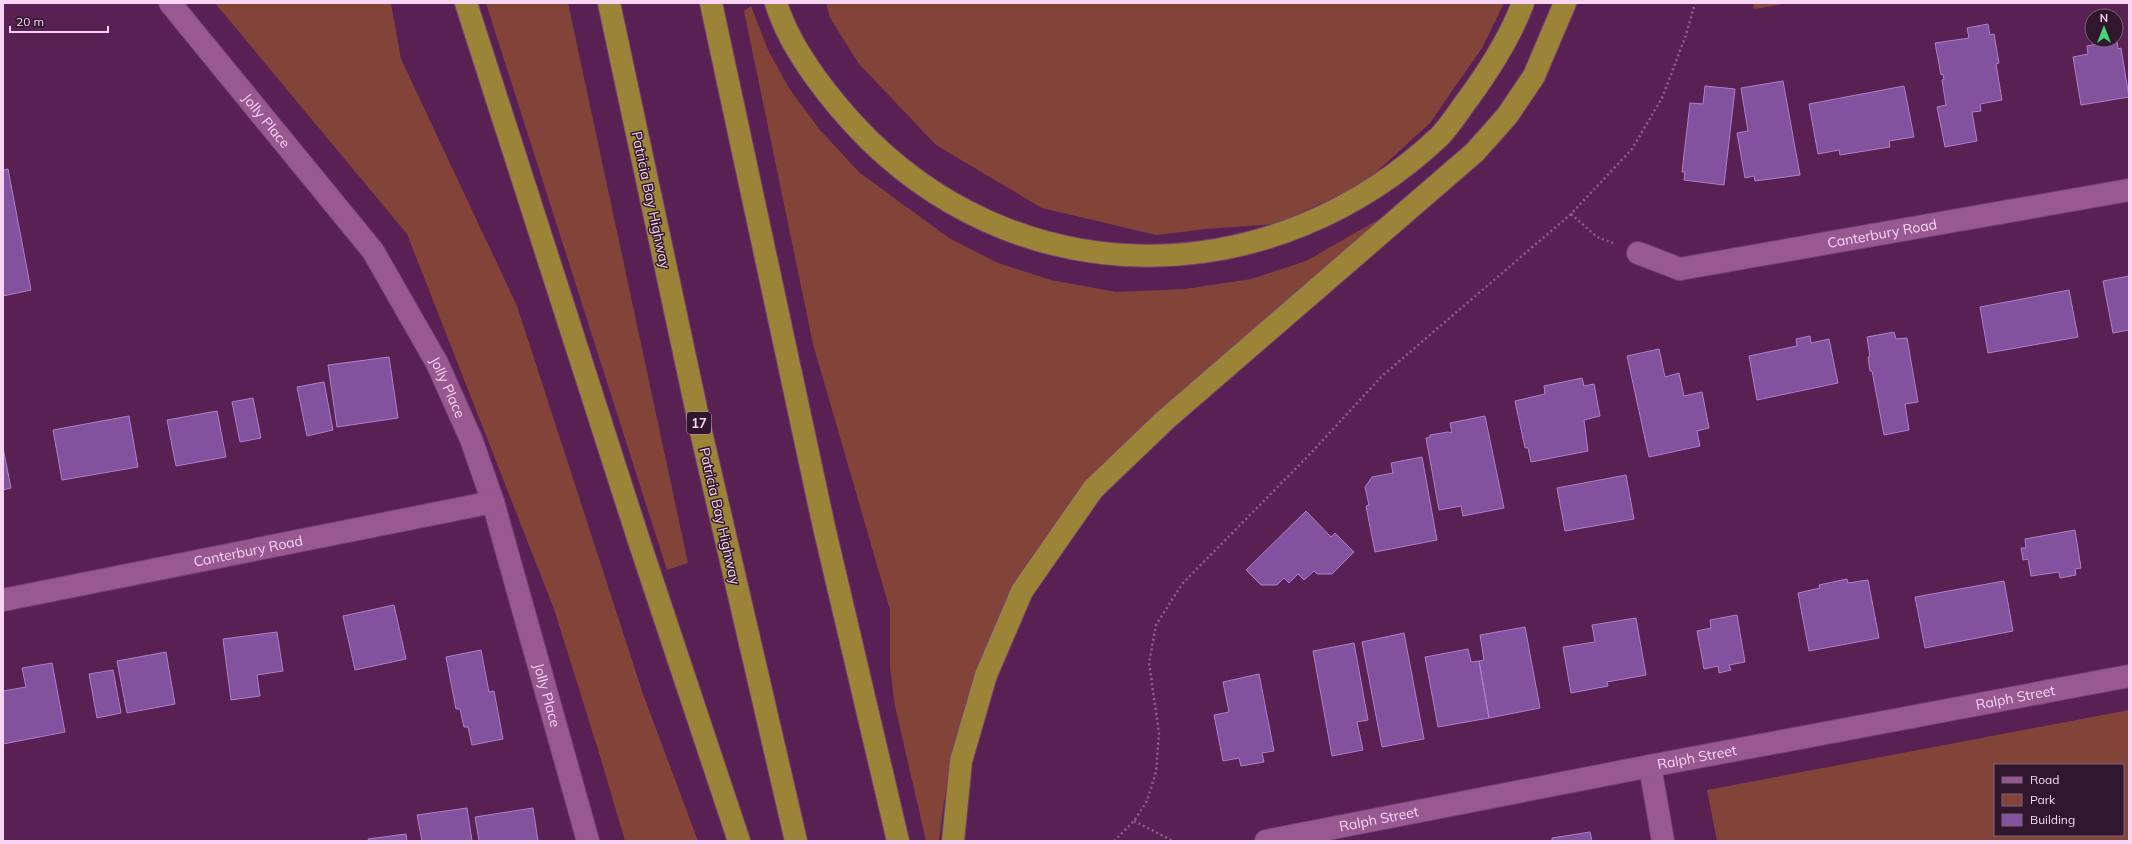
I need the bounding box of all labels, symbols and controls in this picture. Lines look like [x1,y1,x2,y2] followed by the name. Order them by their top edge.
[10,8,108,34] scale bar
[2084,8,2124,48] north arrow
[2100,11,2108,25] text: N
[16,14,44,29] text: 20 m
[239,90,294,152] street label: Jolly Place
[628,130,674,271] street label: Patricia Bay Highway
[1826,215,1938,252] street label: Canterbury Road
[426,353,469,421] street label: Jolly Place
[687,412,711,434] road number: 17
[695,446,745,587] street label: Patricia Bay Highway
[192,531,304,571] street label: Canterbury Road
[530,661,565,729] street label: Jolly Place
[1974,681,2057,714] street label: Ralph Street
[1656,741,1738,773] street label: Ralph Street
[1994,764,2124,836] legend
[2030,772,2059,787] text: Road
[2030,792,2056,807] text: Park
[1338,802,1420,836] street label: Ralph Street
[2030,812,2075,827] text: Building

